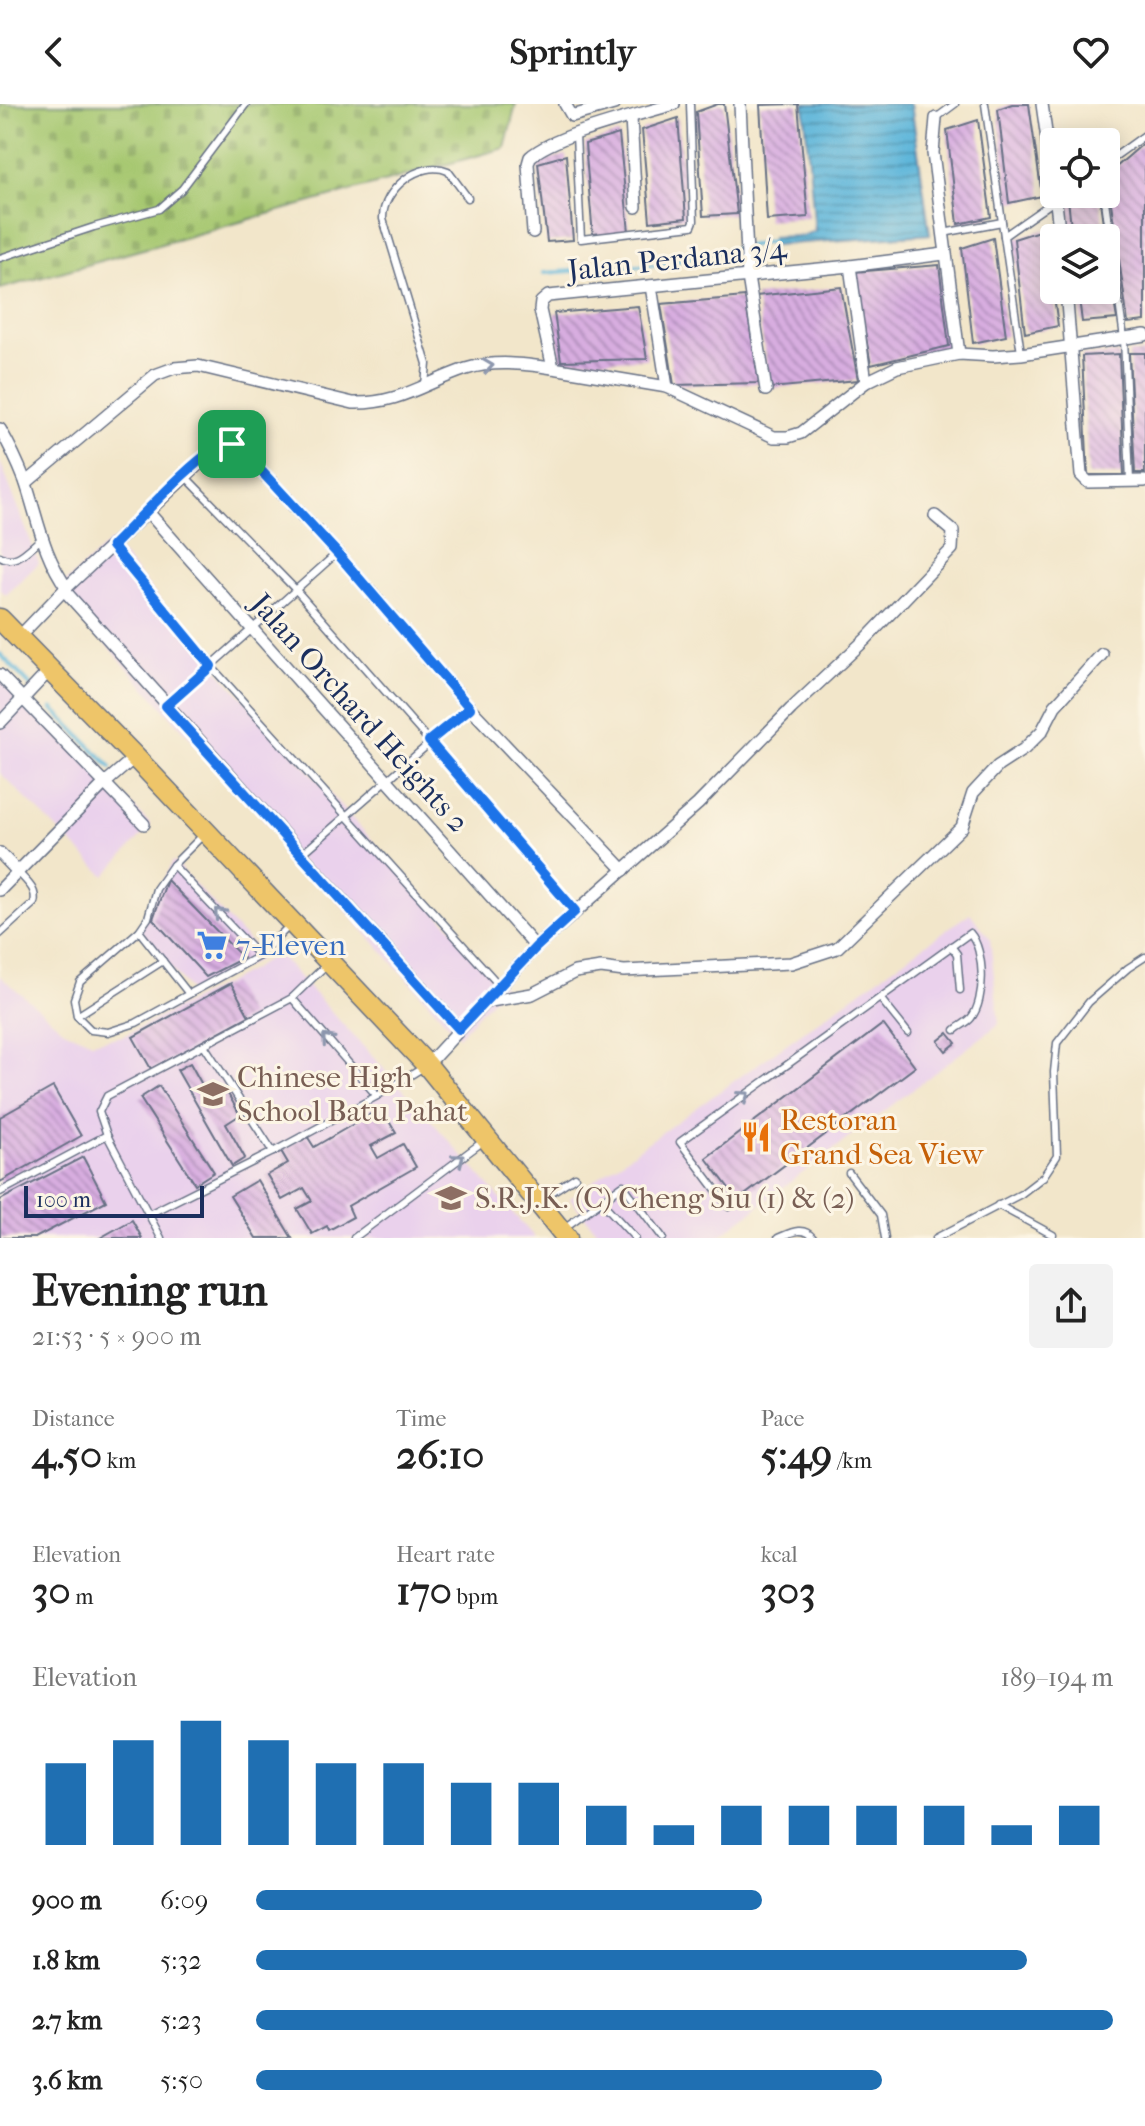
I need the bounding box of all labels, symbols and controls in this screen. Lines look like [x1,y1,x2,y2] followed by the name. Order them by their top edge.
[32,30,76,74] icon: back
[1069,30,1113,74] icon: heart
[510,31,635,73] text: Sprintly
[1040,128,1120,304] map controls
[1040,128,1120,208] button: locate
[1040,224,1120,304] button: layers
[564,230,789,289] street label: Jalan Perdana 3/4
[481,357,494,374] one-way arrow
[198,410,266,478] pin
[210,422,254,466] icon: arrive
[242,585,476,840] street label: Jalan Orchard Heights 2
[215,908,229,923] one-way arrow
[195,928,229,962] supermarket icon: 7-Eleven
[236,928,346,963] place label: 7-Eleven
[322,1034,337,1049] one-way arrow
[237,1060,468,1129] place label: Chinese High School Batu Pahat
[196,1077,230,1111] school or university icon: Chinese High School Batu Pahat
[735,1092,749,1106] one-way arrow
[780,1103,984,1172] place label: Restoran Grand Sea View
[739,1120,773,1154] restaurant icon: Restoran Grand Sea View
[451,1154,465,1169] one-way arrow
[434,1181,468,1215] school or university icon: S.R.J.K. (C) Cheng Siu (1) & (2)
[475,1181,854,1216] place label: S.R.J.K. (C) Cheng Siu (1) & (2)
[24,1182,204,1218] scale bar
[36,1187,91,1213] text: 100 m
[1029,1264,1113,1348] button: share
[32,1265,267,1316] text: Evening run
[32,1321,201,1352] text: 21:53 · 5 × 900 m
[32,1406,115,1432] text: Distance
[396,1406,446,1432] text: Time
[761,1406,804,1432] text: Pace
[32,1432,102,1478] text: 4.50
[396,1432,484,1478] text: 26:10
[761,1432,832,1478] text: 5:49
[102,1448,136,1474] text: km
[832,1448,872,1474] text: /km
[32,1542,121,1568] text: Elevation
[396,1542,495,1568] text: Heart rate
[761,1542,798,1568] text: kcal
[32,1568,70,1614] text: 30
[396,1568,452,1614] text: 170
[761,1568,816,1614] text: 303
[70,1584,94,1610] text: m
[452,1584,498,1610] text: bpm
[32,1662,137,1693] text: Elevation
[1000,1662,1113,1693] text: 189–194 m
[32,1885,102,1916] text: 900 m
[160,1885,208,1916] text: 6:09
[32,1945,100,1976] text: 1.8 km
[160,1945,202,1976] text: 5:32
[32,2005,102,2036] text: 2.7 km
[160,2005,202,2036] text: 5:23
[32,2065,102,2096] text: 3.6 km
[160,2065,203,2096] text: 5:50

